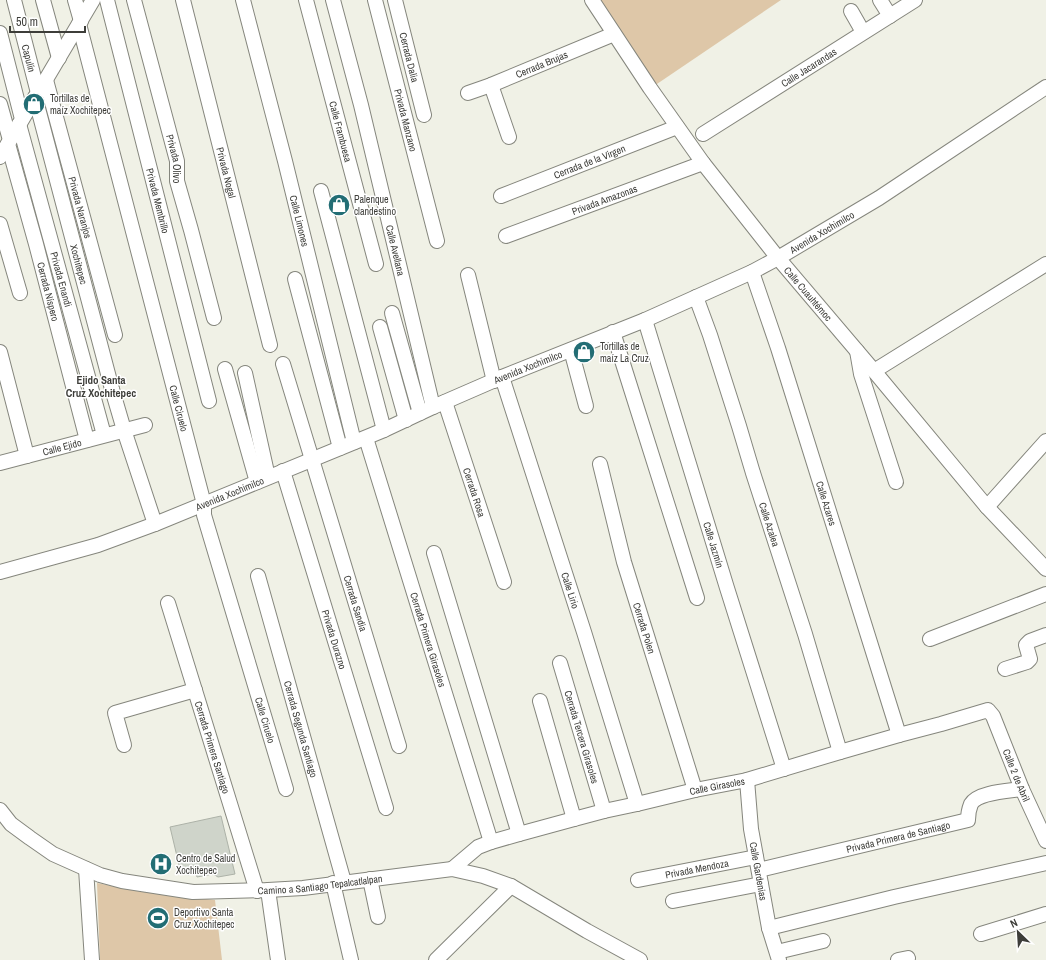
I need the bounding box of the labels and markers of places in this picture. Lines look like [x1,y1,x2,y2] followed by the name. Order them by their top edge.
[21,91,47,117] shop icon: Tortillas de maíz Xochitepec
[50,92,111,117] place label: Tortillas de maíz Xochitepec
[326,192,352,218] shop icon: Palenque clandestino
[354,193,396,218] place label: Palenque clandestino
[571,339,597,365] shop icon: Tortillas de maíz La Cruz
[600,340,649,365] place label: Tortillas de maíz La Cruz
[148,851,174,877] hospital icon: Centro de Salud Xochitepec
[176,852,235,877] place label: Centro de Salud Xochitepec
[145,905,171,931] sports icon: Deportivo Santa Cruz Xochitepec
[174,906,234,931] place label: Deportivo Santa Cruz Xochitepec

